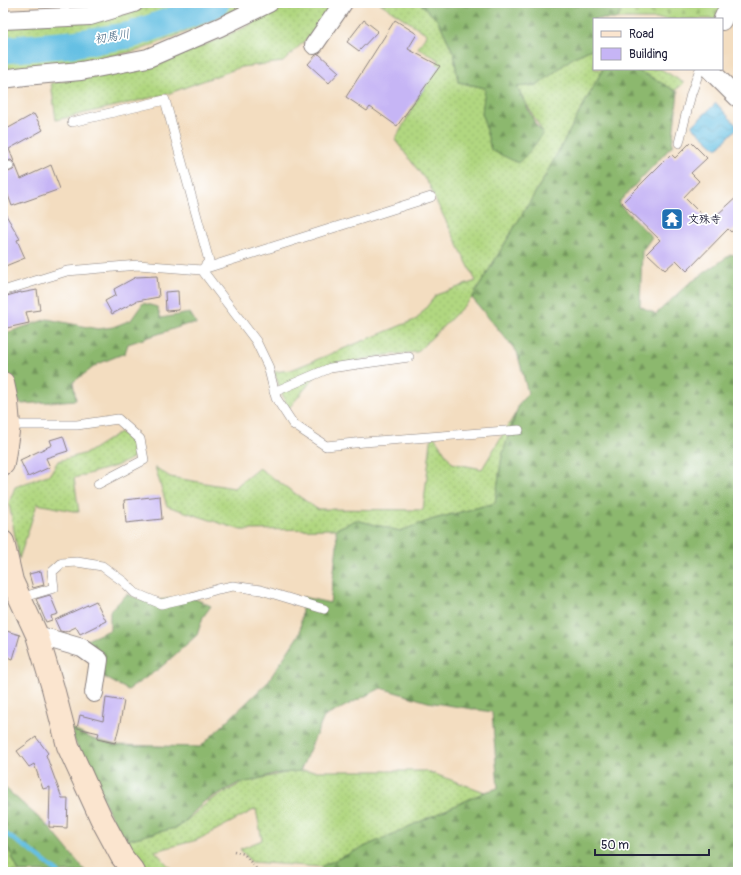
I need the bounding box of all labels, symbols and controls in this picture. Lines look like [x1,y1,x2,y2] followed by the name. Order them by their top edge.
[593,18,723,70] legend
[93,26,131,48] water label: 初馬川
[629,27,654,42] text: Road
[629,47,668,62] text: Building
[659,206,685,232] temple icon: 文殊寺
[688,213,721,226] place label: 文殊寺
[595,831,709,857] scale bar
[601,838,629,853] text: 50 m

